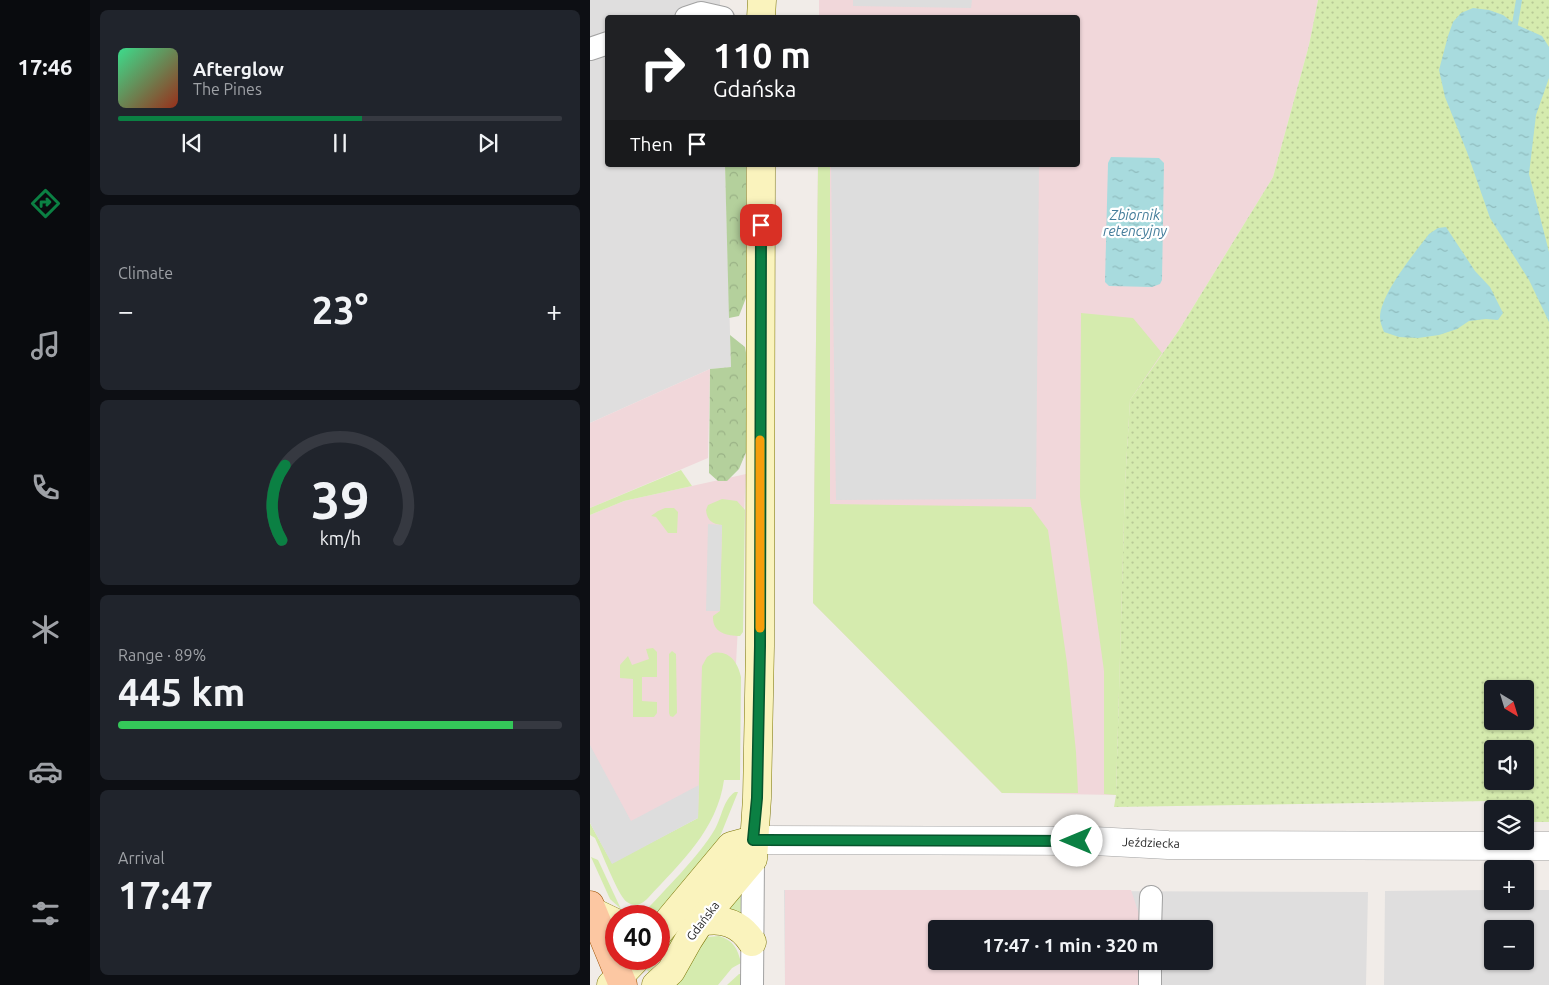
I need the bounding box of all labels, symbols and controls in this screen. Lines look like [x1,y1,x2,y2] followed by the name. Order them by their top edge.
[630,35,695,100] icon: right
[713,35,811,75] text: 110 m
[17,54,73,79] text: 17:46
[193,58,284,80] text: Afterglow
[713,76,796,101] text: Gdańska
[193,80,262,98] text: The Pines
[178,129,206,157] icon: previous
[326,129,354,157] icon: pause
[474,129,502,157] icon: next
[683,130,711,158] icon: arrive
[630,133,673,155] text: Then
[28,186,63,221] icon: directions
[740,204,782,246] pin
[1103,207,1167,239] water label: Zbiornik retencyjny
[747,211,775,239] icon: arrive
[118,264,173,282] text: Climate
[312,289,368,331] text: 23°
[118,295,134,326] text: −
[546,295,562,326] text: +
[28,328,63,363] icon: music
[28,470,63,505] icon: phone
[311,471,369,529] text: 39
[319,528,361,548] text: km/h
[28,612,63,647] icon: climate
[118,646,206,664] text: Range · 89%
[118,671,245,713] text: 445 km
[1484,680,1534,730] north arrow
[1484,680,1534,970] map controls
[1484,740,1534,790] button: sound
[28,754,63,789] icon: car
[1484,800,1534,850] button: layers
[1050,814,1102,866] position arrow
[1122,835,1180,850] street label: Jeździecka
[118,849,165,867] text: Arrival
[1484,860,1534,910] button: +
[118,874,213,916] text: 17:47
[28,896,63,931] icon: filters
[684,899,721,943] street label: Gdańska
[605,905,670,970] speed limit sign: 40
[1484,920,1534,970] button: −
[983,934,1158,956] text: 17:47 · 1 min · 320 m

